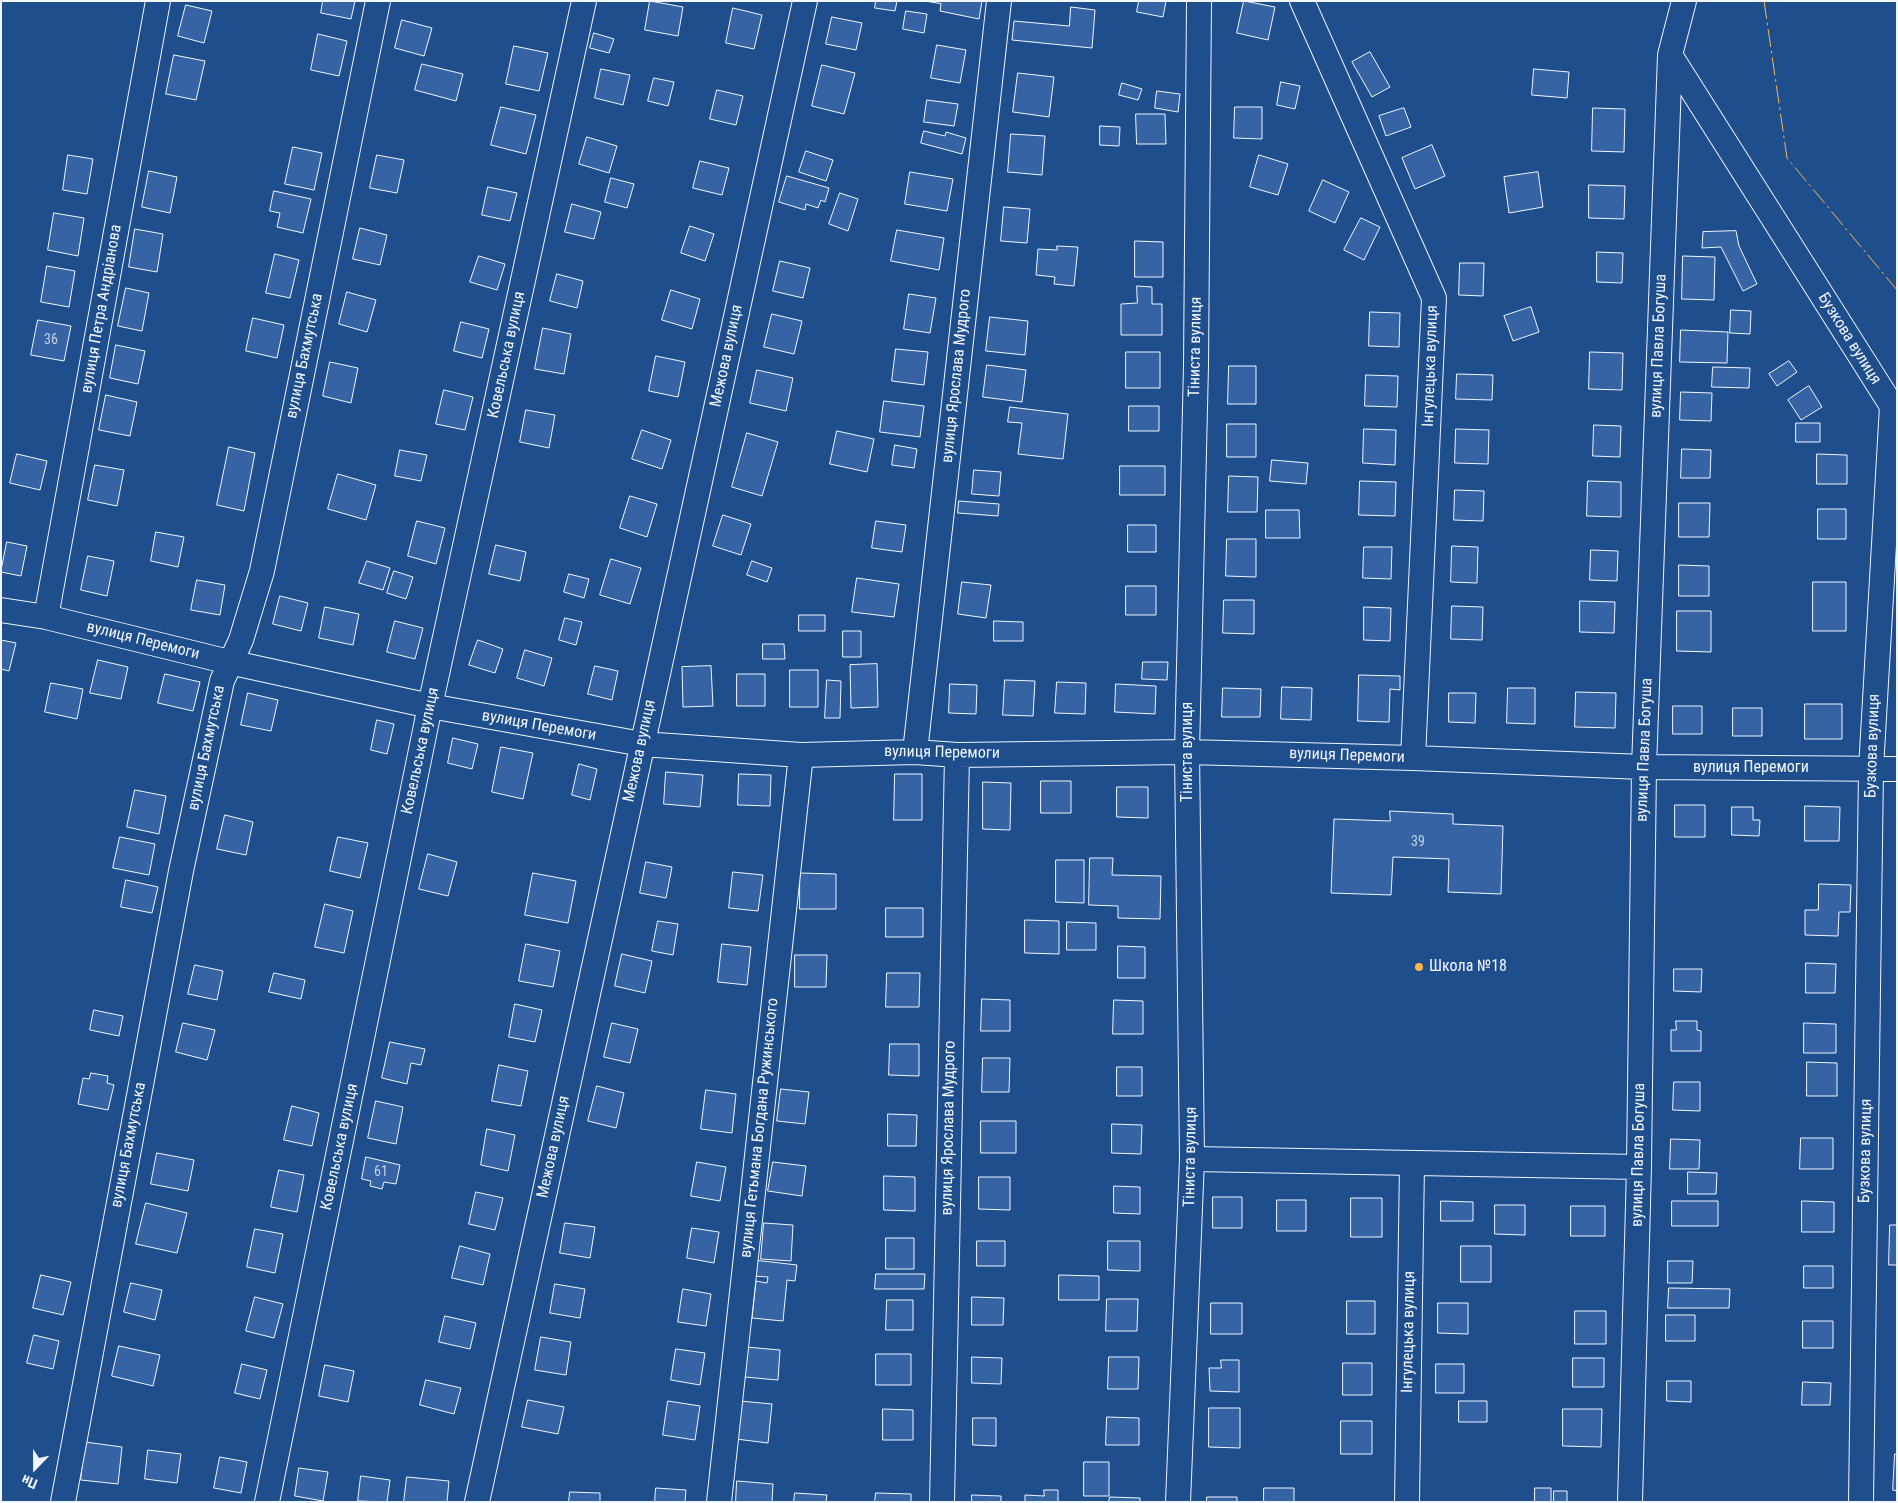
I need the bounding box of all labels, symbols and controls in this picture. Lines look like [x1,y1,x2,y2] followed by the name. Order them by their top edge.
[78,223,126,395] street label: вулиця Петра Андріанова
[1647,274,1671,418] street label: вулиця Павла Богуша
[938,288,976,464] street label: вулиця Ярослава Мудрого
[484,290,530,420] street label: Ковельська вулиця
[1813,290,1885,388] street label: Бузкова вулиця
[282,292,328,420] street label: вулиця Бахмутська
[1186,297,1206,397] street label: Тіниста вулиця
[707,303,747,409] street label: Межова вулиця
[1419,305,1443,427] street label: Інгулецька вулиця
[44,332,58,348] house number: 36
[85,618,201,664] street label: вулиця Перемоги
[1633,678,1657,822] street label: вулиця Павла Богуша
[184,684,230,812] street label: вулиця Бахмутська
[398,686,444,816] street label: Ковельська вулиця
[1862,694,1884,798] street label: Бузкова вулиця
[620,698,660,804] street label: Межова вулиця
[1178,702,1198,802] street label: Тіниста вулиця
[480,706,598,746] street label: вулиця Перемоги
[884,742,1000,764] street label: вулиця Перемоги
[1289,744,1405,768] street label: вулиця Перемоги
[1693,758,1809,778] street label: вулиця Перемоги
[1411,834,1425,850] house number: 39
[1429,957,1507,977] place label: Школа №18
[1413,961,1425,973] marker: Школа №18
[737,997,783,1259] street label: вулиця Гетьмана Богдана Ружинського
[938,1041,960,1215] street label: вулиця Ярослава Мудрого
[107,1081,151,1209] street label: вулиця Бахмутська
[317,1082,363,1212] street label: Ковельська вулиця
[1628,1083,1650,1227] street label: вулиця Павла Богуша
[534,1094,574,1200] street label: Межова вулиця
[1855,1099,1877,1203] street label: Бузкова вулиця
[1181,1107,1201,1207] street label: Тіниста вулиця
[374,1164,388,1180] house number: 61
[1398,1271,1420,1393] street label: Інгулецька вулиця
[10,1443,60,1493] north arrow
[19,1472,40,1492] text: Пн

